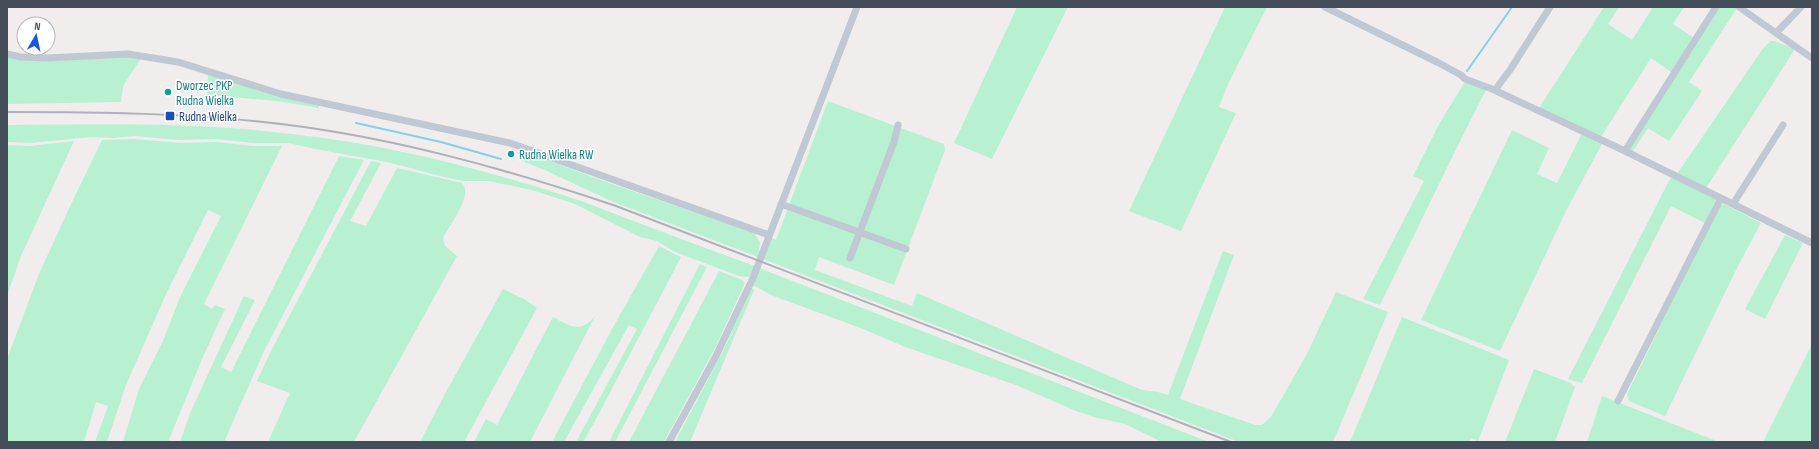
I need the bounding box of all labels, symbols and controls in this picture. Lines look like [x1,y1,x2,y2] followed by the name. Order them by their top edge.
[16,16,56,56] north arrow
[34,20,42,34] text: N
[176,78,234,109] place label: Dworzec PKP Rudna Wielka
[163,87,173,97] marker: Dworzec PKP Rudna Wielka
[179,109,237,125] place label: Rudna Wielka
[164,110,176,122] marker: Rudna Wielka
[519,147,594,163] place label: Rudna Wielka RW
[506,149,516,159] marker: Rudna Wielka RW

